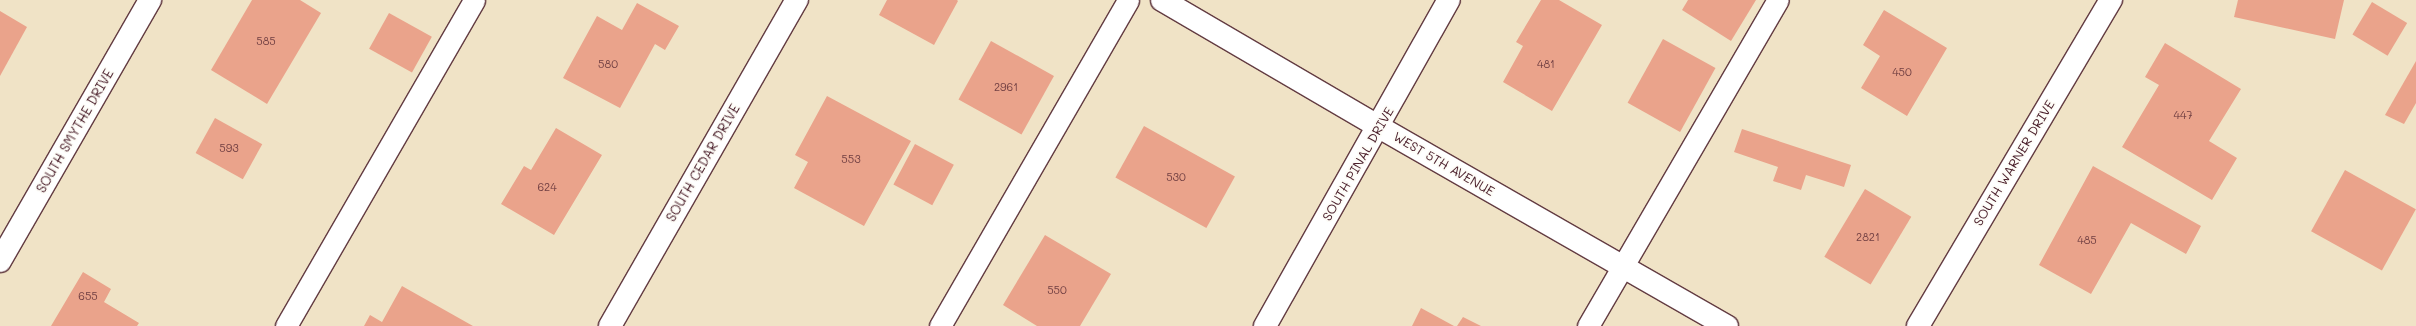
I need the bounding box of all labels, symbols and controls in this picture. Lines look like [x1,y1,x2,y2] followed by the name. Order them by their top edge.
[256,34,276,48] house number: 585
[598,57,618,71] house number: 580
[1537,57,1555,71] house number: 481
[1892,65,1912,79] house number: 450
[33,66,117,196] street label: SOUTH SMYTHE DRIVE
[994,80,1018,94] house number: 2961
[1970,97,2058,229] street label: SOUTH WARNER DRIVE
[663,102,743,224] street label: SOUTH CEDAR DRIVE
[1319,104,1397,224] street label: SOUTH PINAL DRIVE
[2173,108,2193,122] house number: 447
[1391,129,1497,199] street label: WEST 5TH AVENUE
[219,141,239,155] house number: 593
[841,152,861,166] house number: 553
[1166,170,1186,184] house number: 530
[537,180,557,194] house number: 624
[1856,230,1880,244] house number: 2821
[2077,233,2097,247] house number: 485
[1047,283,1067,297] house number: 550
[78,289,98,303] house number: 655

